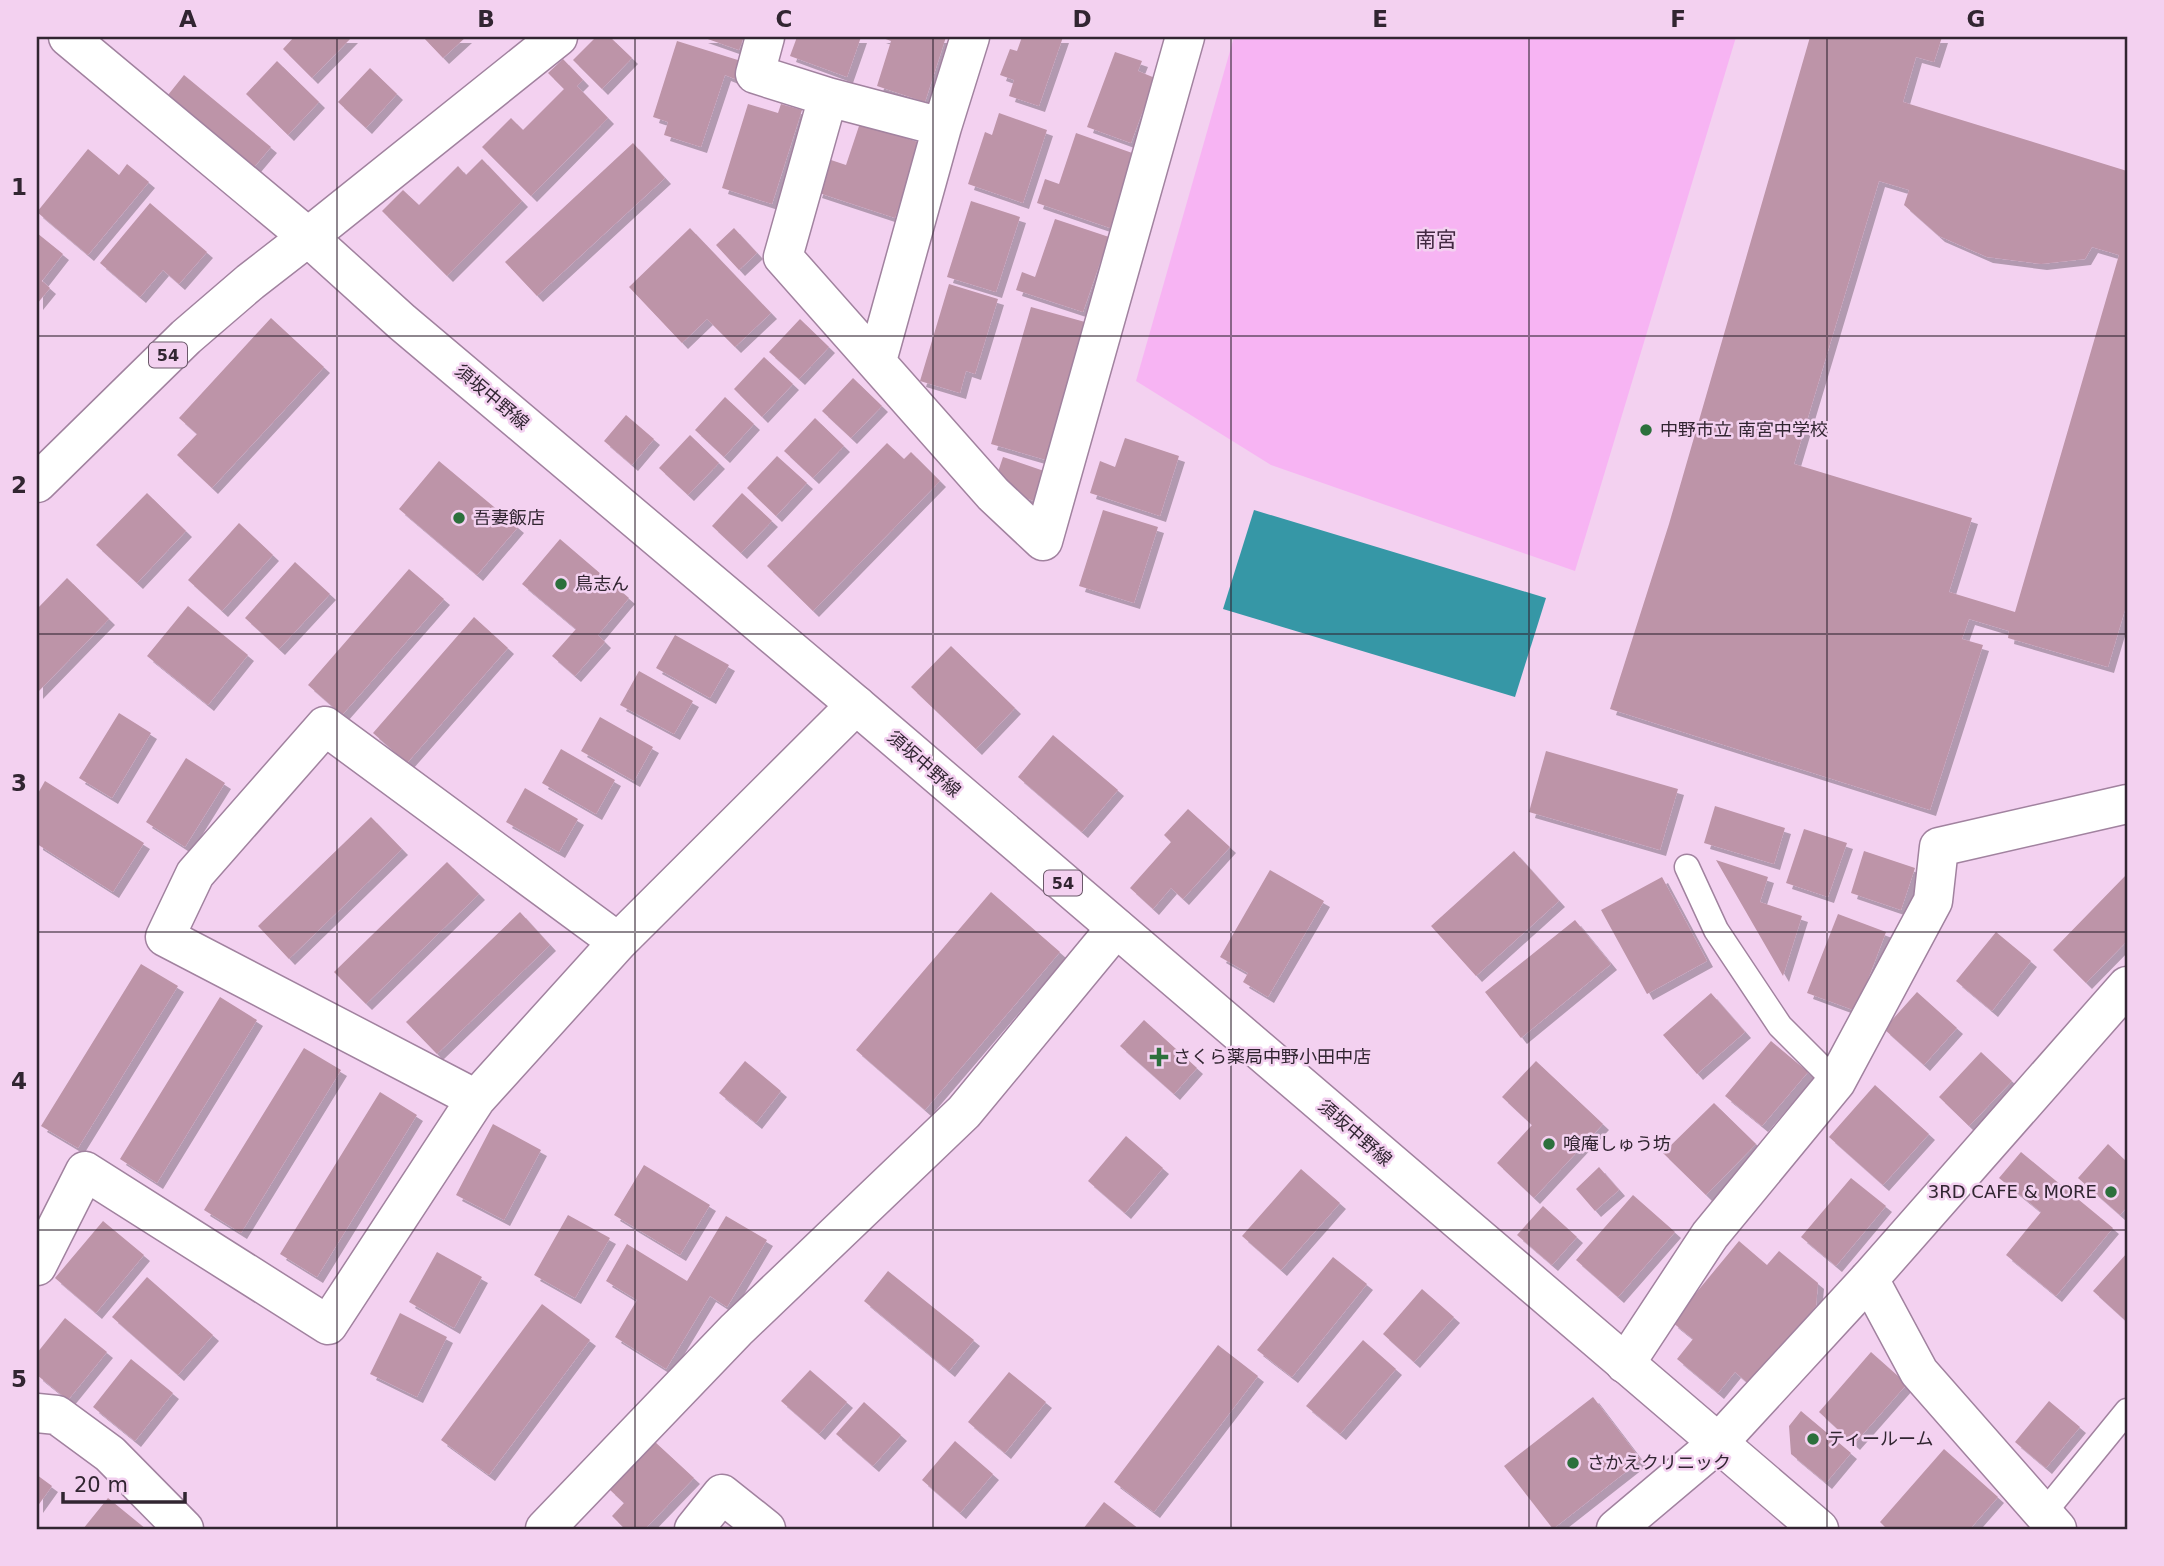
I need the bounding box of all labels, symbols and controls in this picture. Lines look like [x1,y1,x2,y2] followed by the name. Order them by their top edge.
[179,6,197,32] text: A
[477,6,495,32] text: B
[776,6,792,32] text: C
[1072,6,1092,32] text: D
[1372,6,1388,32] text: E
[1670,6,1686,32] text: F
[1967,6,1985,32] text: G
[11,174,27,200] text: 1
[1415,228,1457,252] district label: 南宮
[149,342,187,368] road number: 54
[451,360,534,434] street label: 須坂中野線
[1660,419,1828,440] place label: 中野市立 南宮中学校
[1638,422,1654,438] marker: 中野市立 南宮中学校
[11,472,27,498] text: 2
[473,507,545,528] place label: 吾妻飯店
[451,510,467,526] marker: 吾妻飯店
[575,573,629,594] place label: 鳥志ん
[553,576,569,592] marker: 鳥志ん
[883,726,965,801] street label: 須坂中野線
[11,770,27,796] text: 3
[1044,870,1082,896] road number: 54
[1173,1046,1371,1067] place label: さくら薬局中野小田中店
[1151,1049,1167,1065] marker: さくら薬局中野小田中店
[11,1068,27,1094] text: 4
[1314,1095,1396,1170] street label: 須坂中野線
[1563,1133,1671,1154] place label: 喰庵しゅう坊
[1541,1136,1557,1152] marker: 喰庵しゅう坊
[1928,1181,2097,1202] place label: 3RD CAFE & MORE
[2103,1184,2119,1200] marker: 3RD CAFE & MORE
[11,1366,27,1392] text: 5
[1827,1428,1933,1449] place label: ティールーム
[1805,1431,1821,1447] marker: ティールーム
[1587,1452,1731,1473] place label: さかえクリニック
[1565,1455,1581,1471] marker: さかえクリニック
[63,1461,186,1505] scale bar
[74,1473,128,1497] text: 20 m

